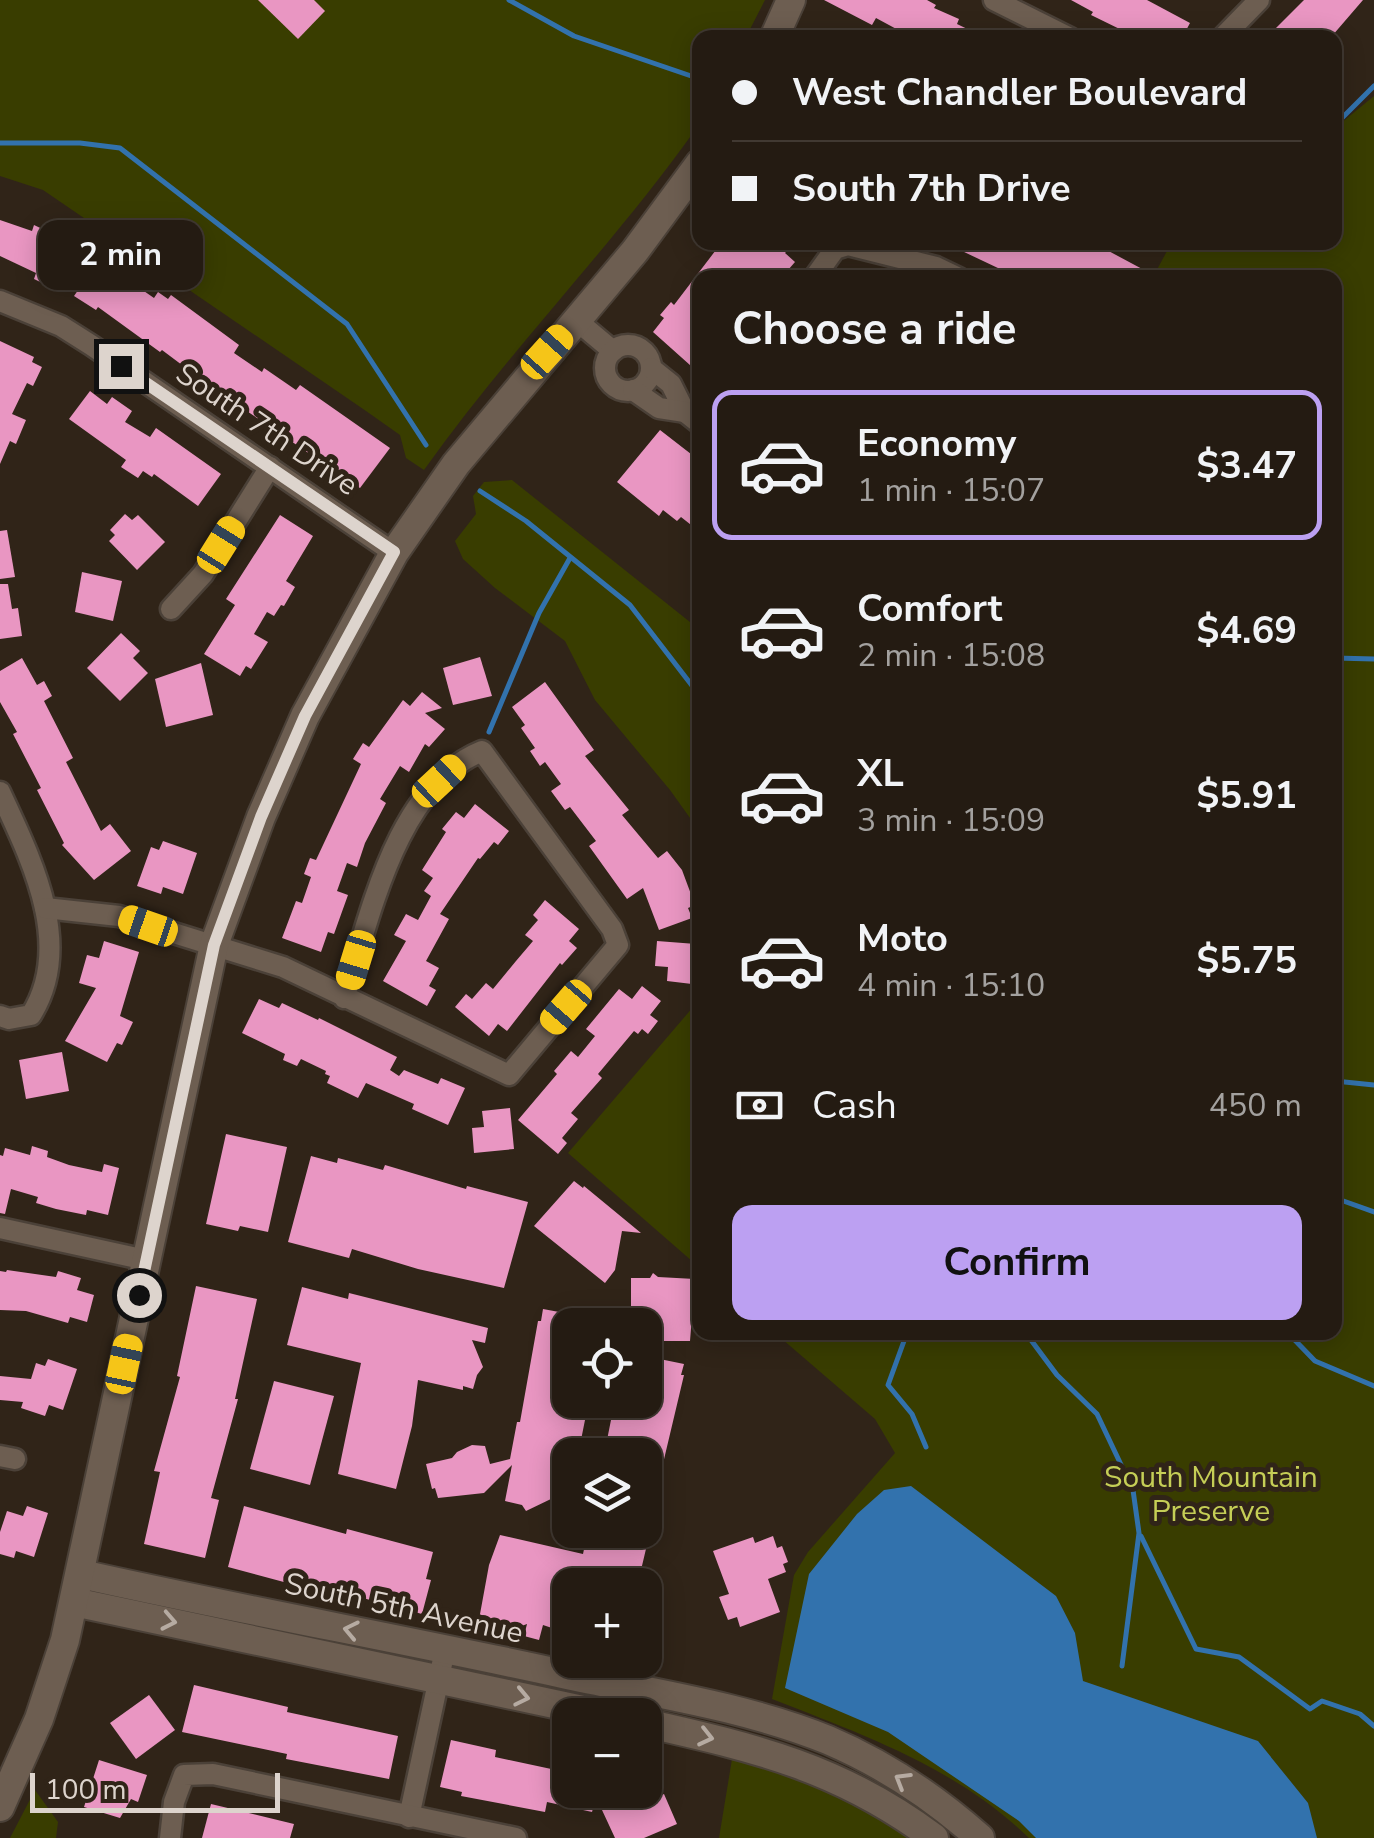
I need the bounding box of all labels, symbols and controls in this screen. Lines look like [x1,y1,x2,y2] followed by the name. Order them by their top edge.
[792,67,1247,118] text: West Chandler Boulevard
[792,163,1071,214] text: South 7th Drive
[38,221,204,291] callout: 2 min
[79,233,162,276] text: 2 min
[732,299,1017,360] text: Choose a ride
[516,320,578,384] car
[99,344,144,389] route end
[168,353,366,506] street label: South 7th Drive
[857,418,1016,469] text: Economy
[737,420,827,510] icon: car
[1196,440,1297,491] text: $3.47
[857,469,1045,512] text: 1 min · 15:07
[192,512,250,578] car
[857,583,1002,634] text: Comfort
[737,585,827,675] icon: car
[1196,605,1297,656] text: $4.69
[857,634,1045,677] text: 2 min · 15:08
[857,748,904,799] text: XL
[407,750,471,812] car
[737,750,827,840] icon: car
[1196,770,1297,821] text: $5.91
[857,799,1045,842] text: 3 min · 15:09
[115,902,181,950] car
[857,913,948,964] text: Moto
[737,915,827,1005] icon: car
[333,927,379,993] car
[1196,935,1297,986] text: $5.75
[857,964,1045,1007] text: 4 min · 15:10
[535,975,597,1039] car
[732,1078,787,1133] icon: cash
[812,1080,897,1131] text: Cash
[1209,1084,1302,1127] text: 450 m
[732,1205,1302,1320] button: Confirm
[117,1273,162,1318] route start
[552,1308,662,1808] map controls
[552,1308,662,1418] button: locate
[103,1332,145,1396] car
[552,1438,662,1548] button: layers
[1104,1457,1318,1532] park label: South Mountain Preserve
[281,1563,527,1654] street label: South 5th Avenue
[552,1568,662,1678] button: +
[161,1610,178,1631] one-way arrow
[343,1620,360,1641] one-way arrow
[513,1686,530,1707] one-way arrow
[552,1698,662,1808] button: −
[697,1725,714,1746] one-way arrow
[30,1768,280,1812] scale bar
[45,1771,127,1809] text: 100 m
[895,1773,913,1792] one-way arrow

